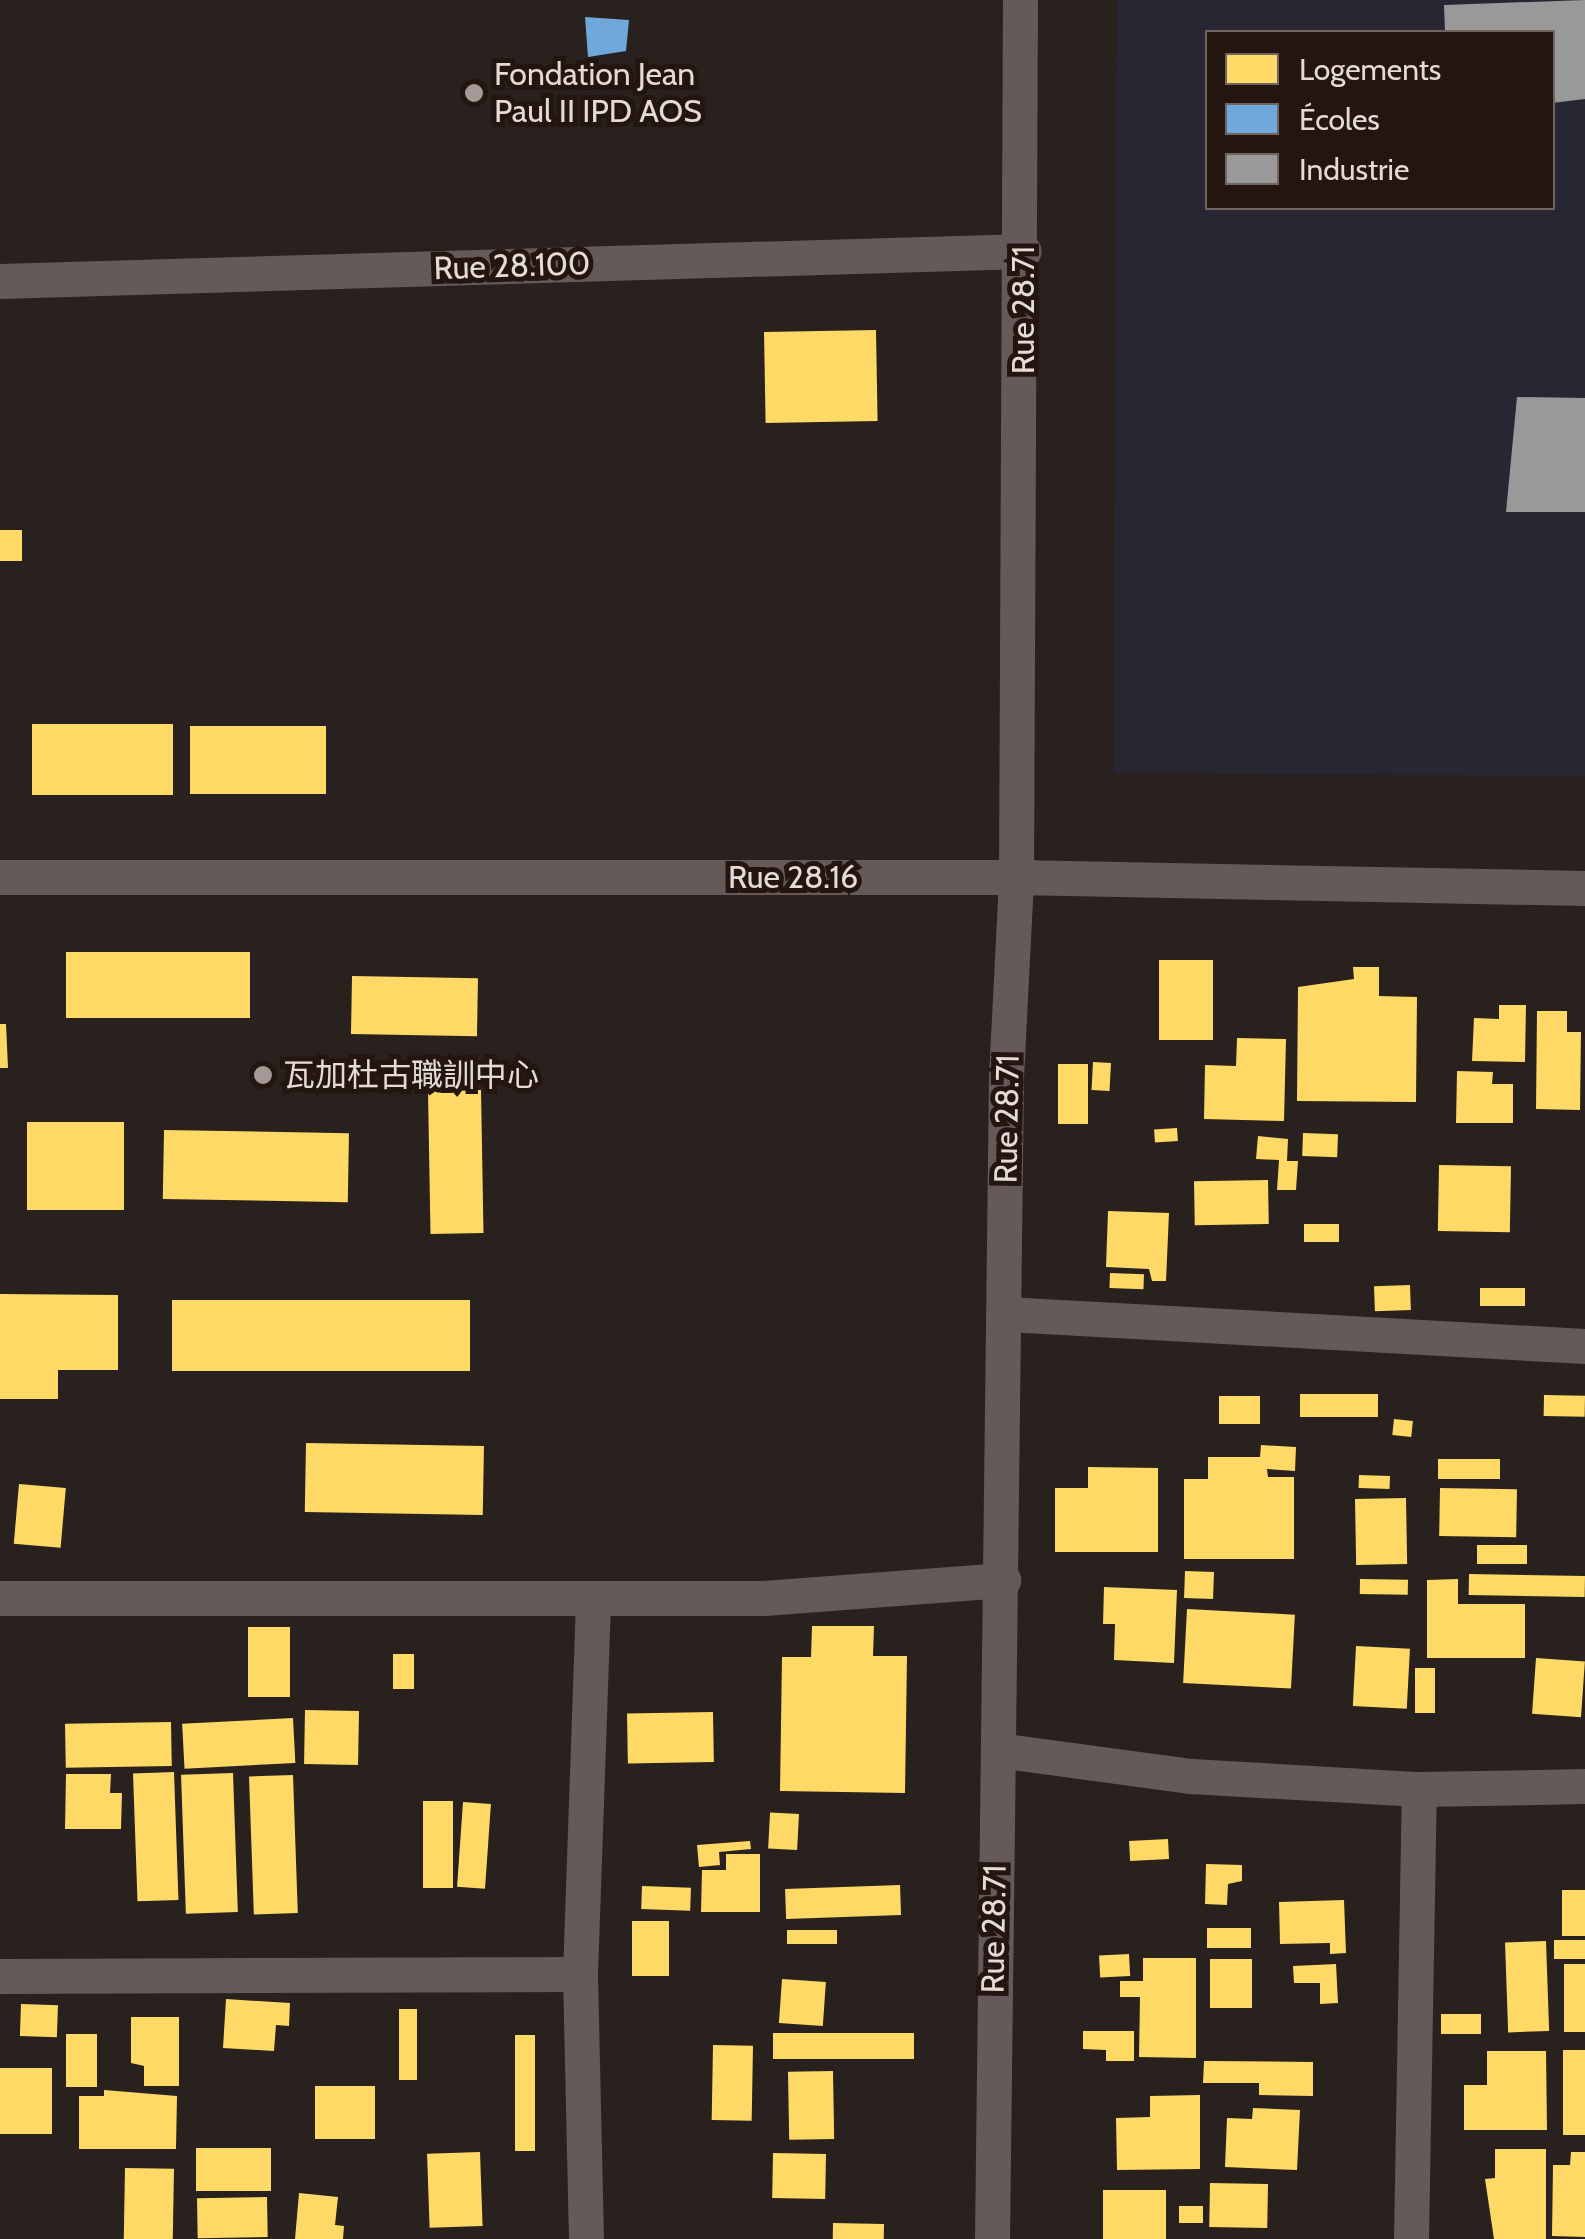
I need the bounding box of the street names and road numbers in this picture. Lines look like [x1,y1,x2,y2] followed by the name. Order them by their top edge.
[433,244,591,288] street label: Rue 28.100
[1004,246,1042,374] street label: Rue 28.71
[728,858,858,896] street label: Rue 28.16
[987,1054,1027,1184] street label: Rue 28.71
[974,1864,1014,1994] street label: Rue 28.71

